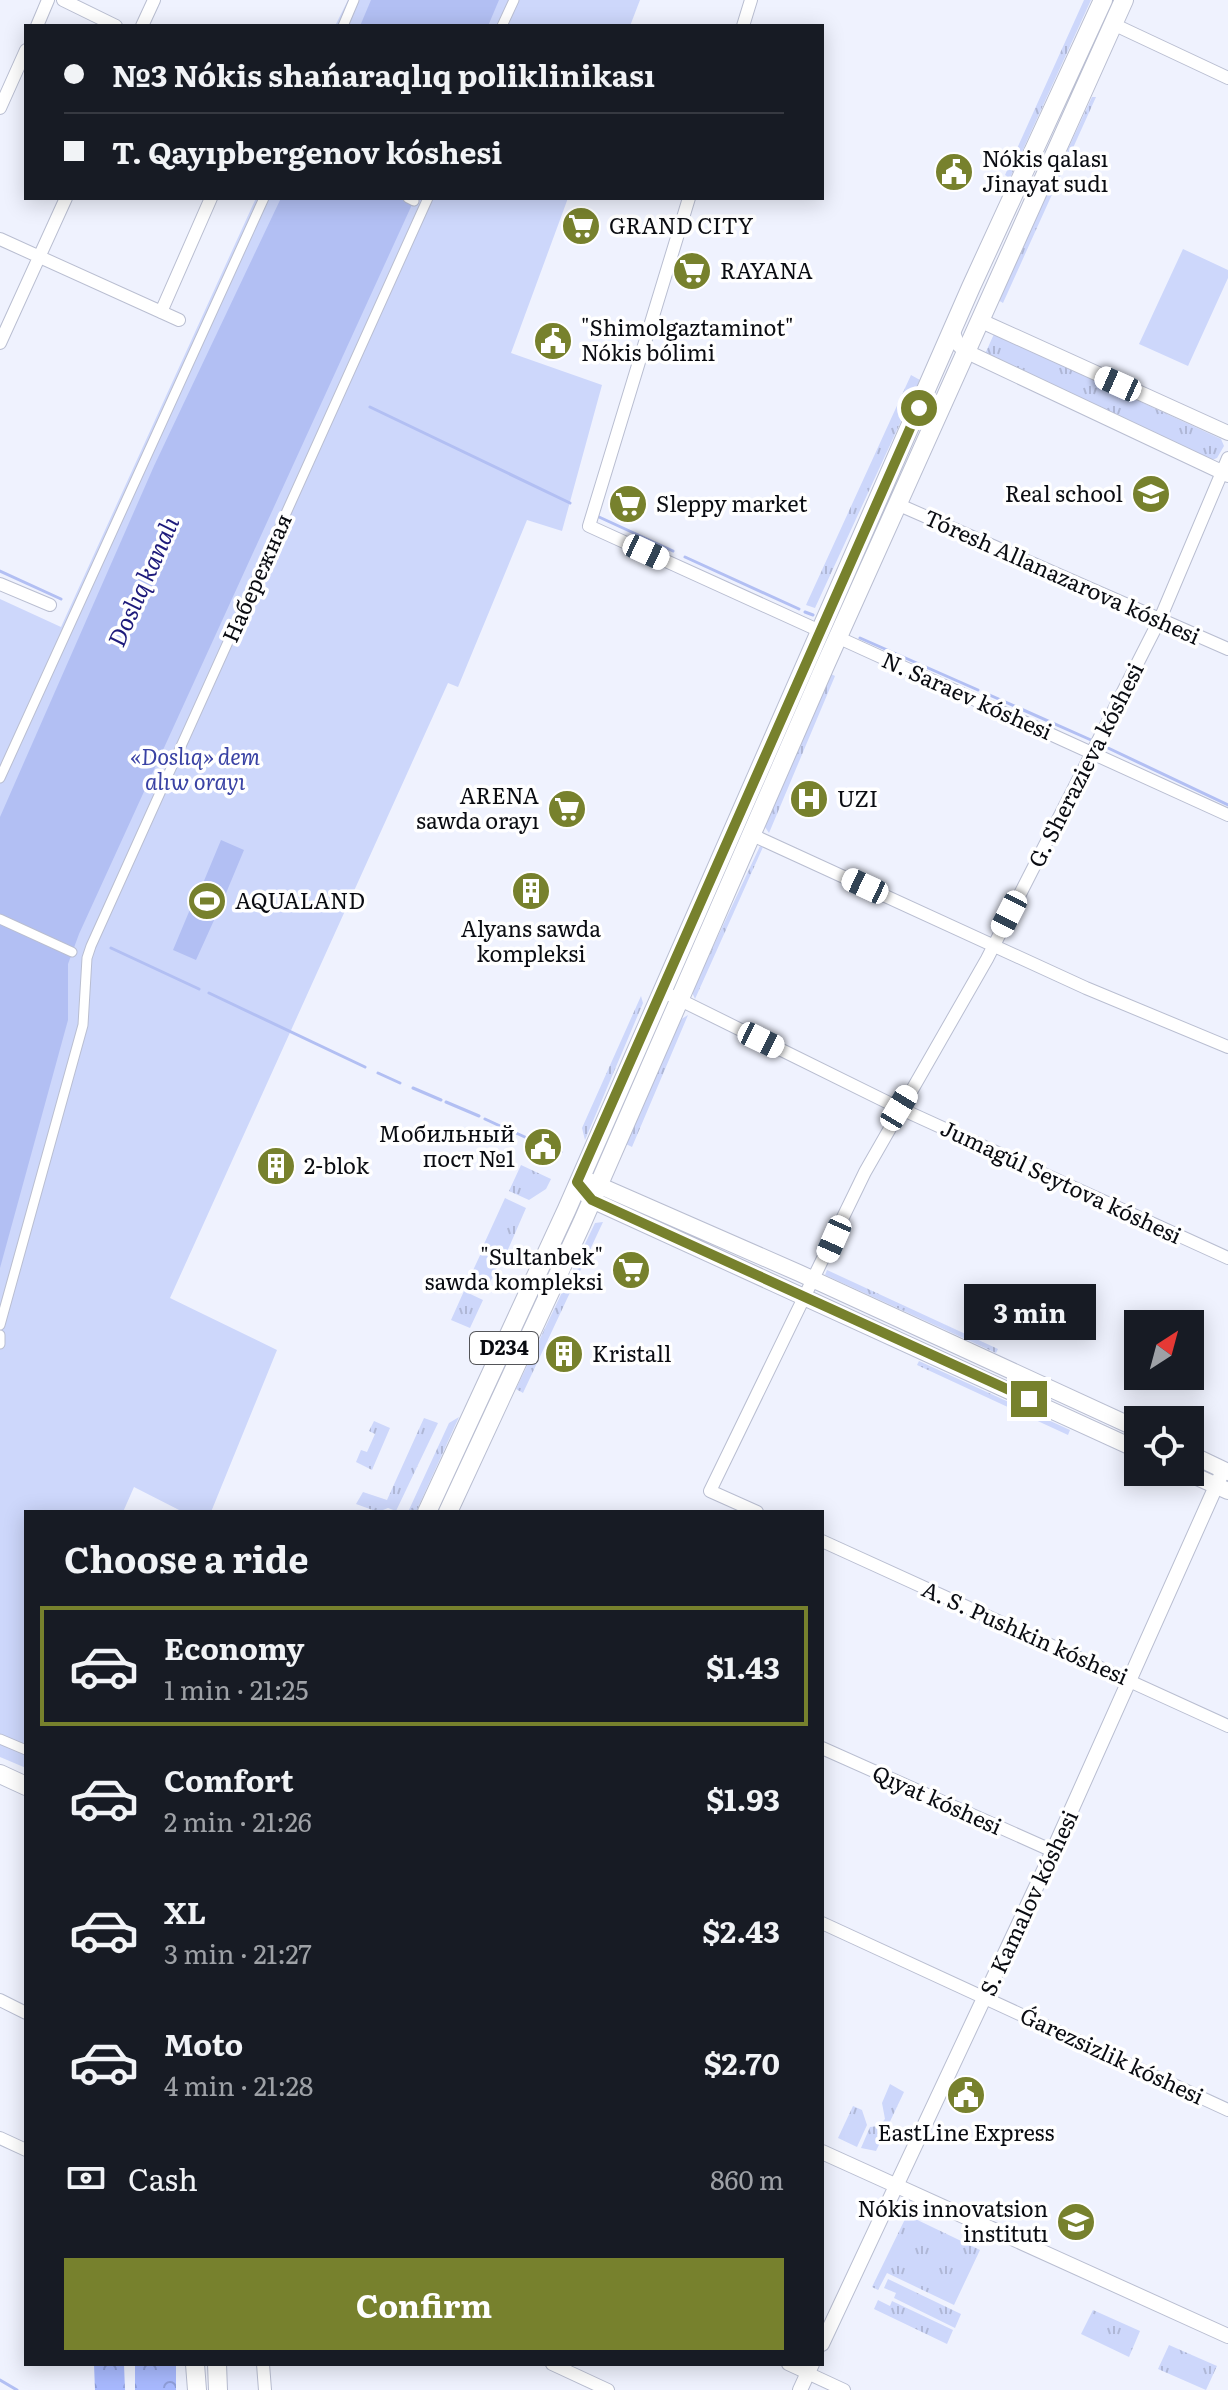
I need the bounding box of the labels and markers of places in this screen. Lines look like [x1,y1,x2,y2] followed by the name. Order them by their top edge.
[982,141,1108,199] place label: Nókis qalası Jinayat sudı
[933,151,975,193] public building icon: Nókis qalası Jinayat sudı
[560,205,602,247] supermarket icon: GRAND CITY
[609,208,754,241] place label: GRAND CITY
[671,250,713,292] supermarket icon: RAYANA
[720,253,813,286] place label: RAYANA
[581,310,794,368] place label: "Shimolgaztaminot" Nókis bólimi
[532,320,574,362] public building icon: "Shimolgaztaminot" Nókis bólimi
[1130,473,1172,515] school or university icon: Real school
[1005,476,1123,509] place label: Real school
[607,483,649,525] supermarket icon: Sleppy market
[656,486,807,519] place label: Sleppy market
[416,778,539,836] place label: ARENA sawda orayı
[788,778,830,820] hospital icon: UZI
[837,781,878,814] place label: UZI
[546,788,588,830] supermarket icon: ARENA sawda orayı
[510,870,552,912] building icon: Alyans sawda kompleksi
[186,880,228,922] sports icon: AQUALAND
[235,883,365,916] place label: AQUALAND
[461,911,601,969] place label: Alyans sawda kompleksi
[379,1116,515,1174] place label: Мобильный пост №1
[522,1126,564,1168] public building icon: Мобильный пост №1
[255,1145,297,1187] building icon: 2-blok
[304,1148,370,1181] place label: 2-blok
[425,1239,603,1297] place label: "Sultanbek" sawda kompleksi
[610,1249,652,1291] supermarket icon: "Sultanbek" sawda kompleksi
[543,1333,585,1375] building icon: Kristall
[592,1336,671,1369] place label: Kristall
[945,2074,987,2116] public building icon: EastLine Express
[878,2115,1054,2148] place label: EastLine Express
[858,2191,1048,2249] place label: Nókis innovatsion institutı
[1055,2201,1097,2243] school or university icon: Nókis innovatsion institutı

